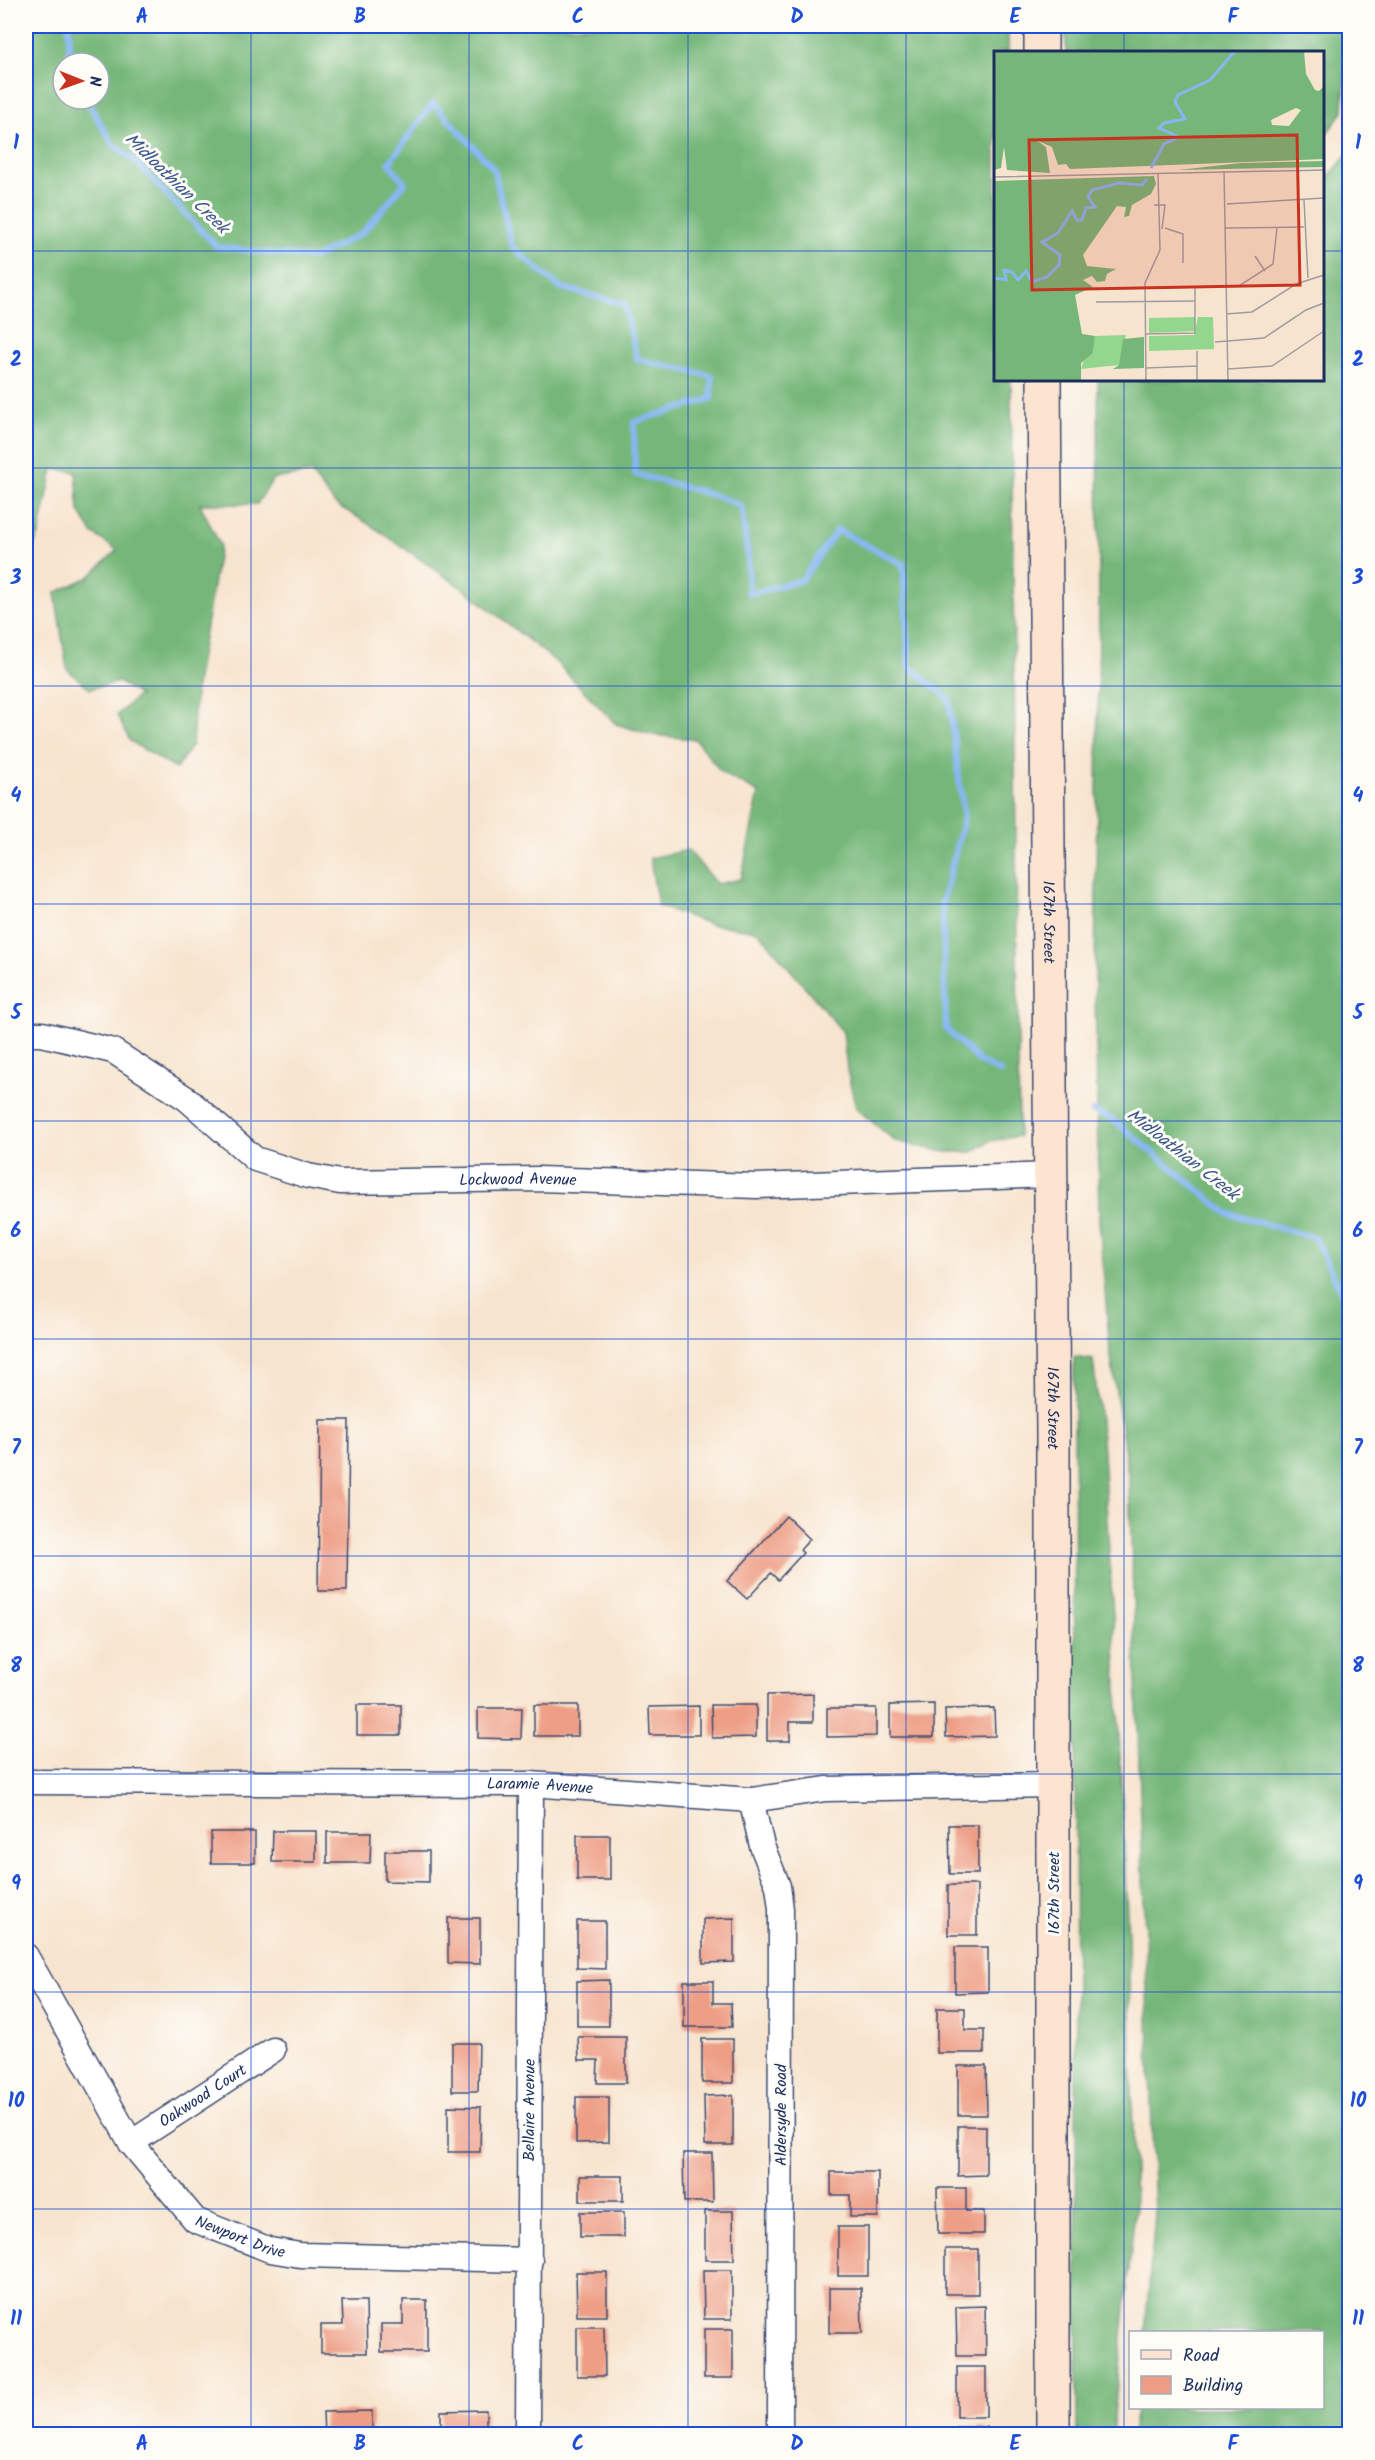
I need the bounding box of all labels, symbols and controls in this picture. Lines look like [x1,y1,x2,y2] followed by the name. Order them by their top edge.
[136,2,148,34] text: A
[354,2,366,34] text: B
[572,2,584,34] text: C
[790,2,804,34] text: D
[1009,2,1021,34] text: E
[1228,2,1240,34] text: F
[51,51,111,111] north arrow
[994,51,1324,381] inset map
[82,76,107,87] text: N
[117,126,237,243] water label: Midloathian Creek
[13,128,19,160] text: 1
[1355,128,1361,160] text: 1
[10,345,22,377] text: 2
[1352,345,1364,377] text: 2
[10,563,22,595] text: 3
[1352,563,1364,595] text: 3
[11,781,22,813] text: 4
[1353,781,1364,813] text: 4
[1036,880,1061,964] street label: 167th Street
[10,998,23,1030] text: 5
[1352,998,1365,1030] text: 5
[1119,1102,1247,1210] water label: Midloathian Creek
[459,1166,577,1193] street label: Lockwood Avenue
[11,1216,22,1248] text: 6
[1353,1216,1364,1248] text: 6
[1040,1366,1066,1450] street label: 167th Street
[11,1433,21,1465] text: 7
[1353,1433,1363,1465] text: 7
[10,1651,22,1683] text: 8
[1352,1651,1364,1683] text: 8
[487,1771,594,1801] street label: Laramie Avenue
[1042,1851,1067,1935] street label: 167th Street
[11,1869,21,1901] text: 9
[1353,1869,1363,1901] text: 9
[154,2057,253,2134] street label: Oakwood Court
[517,2059,542,2161] street label: Bellaire Avenue
[769,2063,794,2166] street label: Aldersyde Road
[8,2086,25,2118] text: 10
[1350,2086,1367,2118] text: 10
[191,2209,287,2265] street label: Newport Drive
[10,2304,22,2336] text: 11
[1352,2304,1364,2336] text: 11
[1129,2331,1324,2409] legend
[1183,2342,1220,2371] text: Road
[1183,2372,1243,2401] text: Building
[136,2429,148,2460] text: A
[354,2429,366,2460] text: B
[572,2429,584,2460] text: C
[790,2429,804,2460] text: D
[1009,2429,1021,2460] text: E
[1228,2429,1240,2460] text: F

